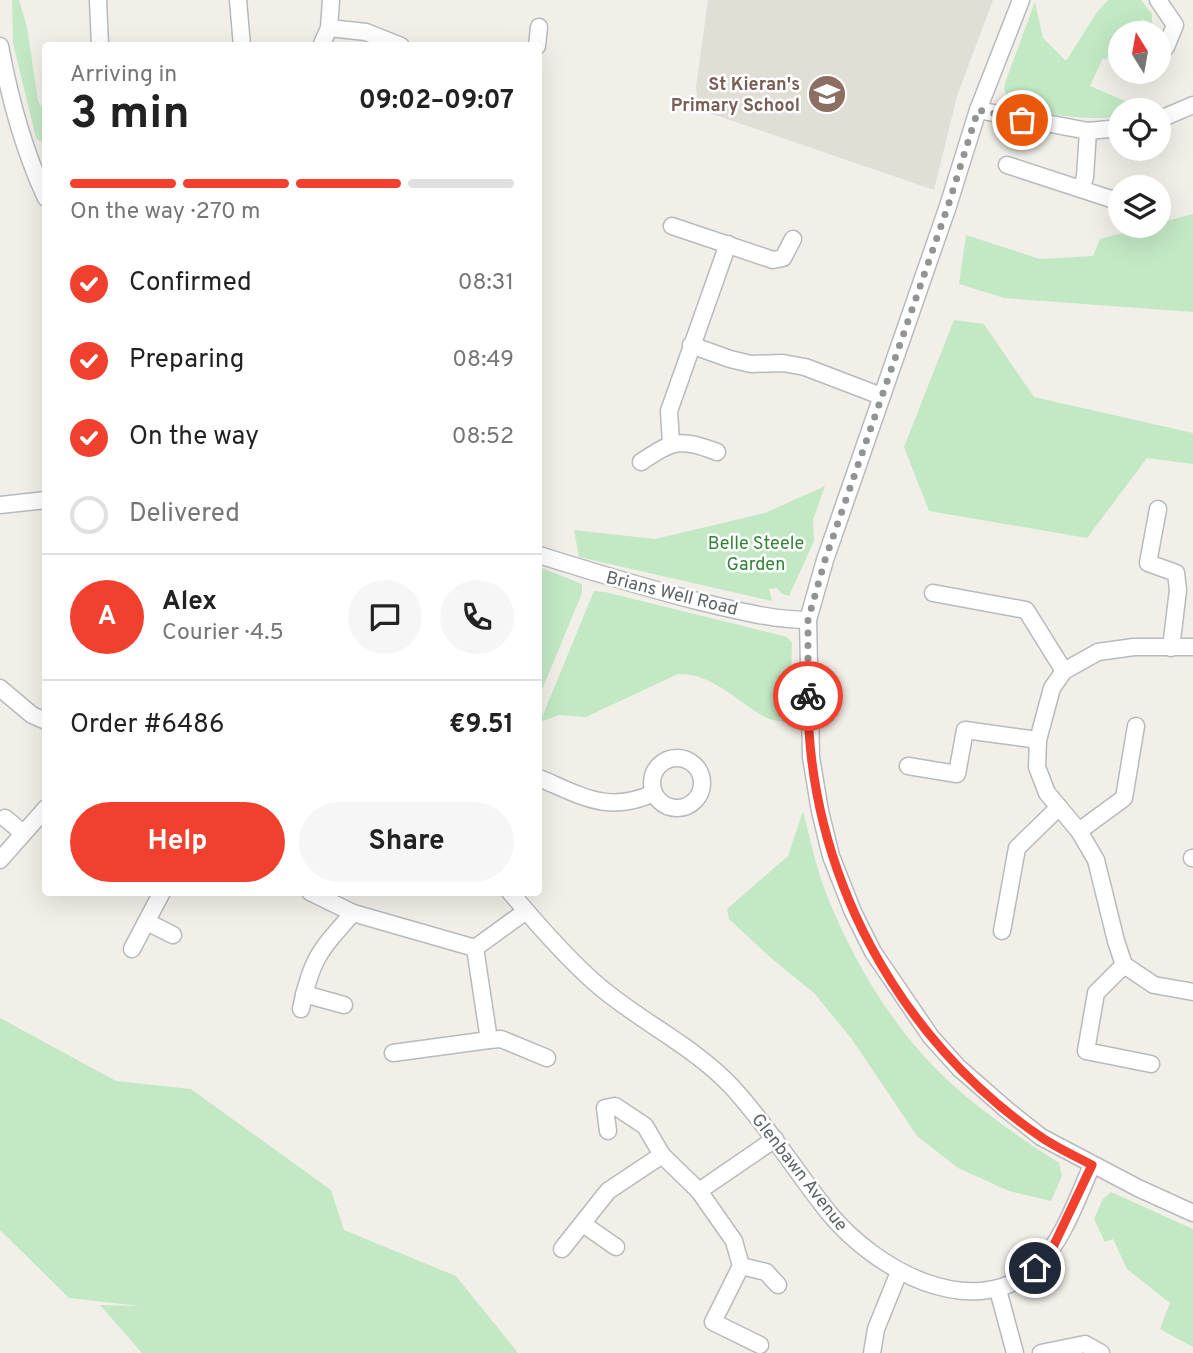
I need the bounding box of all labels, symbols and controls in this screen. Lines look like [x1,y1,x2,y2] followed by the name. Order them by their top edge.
[1108,21,1171,84] north arrow
[1108,21,1171,238] map controls
[70,61,177,90] text: Arriving in
[806,73,848,115] school or university icon: St Kieran's Primary School
[671,74,800,118] place label: St Kieran's Primary School
[359,85,514,118] text: 09:02–09:07
[70,86,190,145] text: 3 min
[992,90,1052,150] pin
[1108,98,1171,161] button: locate
[1003,101,1041,139] icon: bag
[1108,175,1171,238] button: layers
[70,198,261,227] text: On the way · 270 m
[70,265,108,303] icon: check
[129,267,252,300] text: Confirmed
[458,269,514,298] text: 08:31
[70,342,108,380] icon: check
[129,344,244,377] text: Preparing
[452,346,514,375] text: 08:49
[70,419,108,457] icon: check
[129,421,259,454] text: On the way
[452,423,514,452] text: 08:52
[129,498,240,531] text: Delivered
[708,533,804,577] park label: Belle Steele Garden
[603,567,740,622] street label: Brians Well Road
[348,580,422,654] button: chat
[440,580,514,654] button: phone
[162,586,217,619] text: Alex
[98,601,116,634] text: A
[162,619,284,648] text: Courier · 4.5
[773,661,843,731] courier
[789,677,827,715] icon: bike
[70,709,224,742] text: Order #6486
[449,709,514,742] text: €9.51
[70,802,285,882] button: Help
[299,802,514,882] button: Share
[746,1109,852,1237] street label: Glenbawn Avenue
[1005,1238,1065,1298] pin
[1016,1249,1054,1287] icon: home

